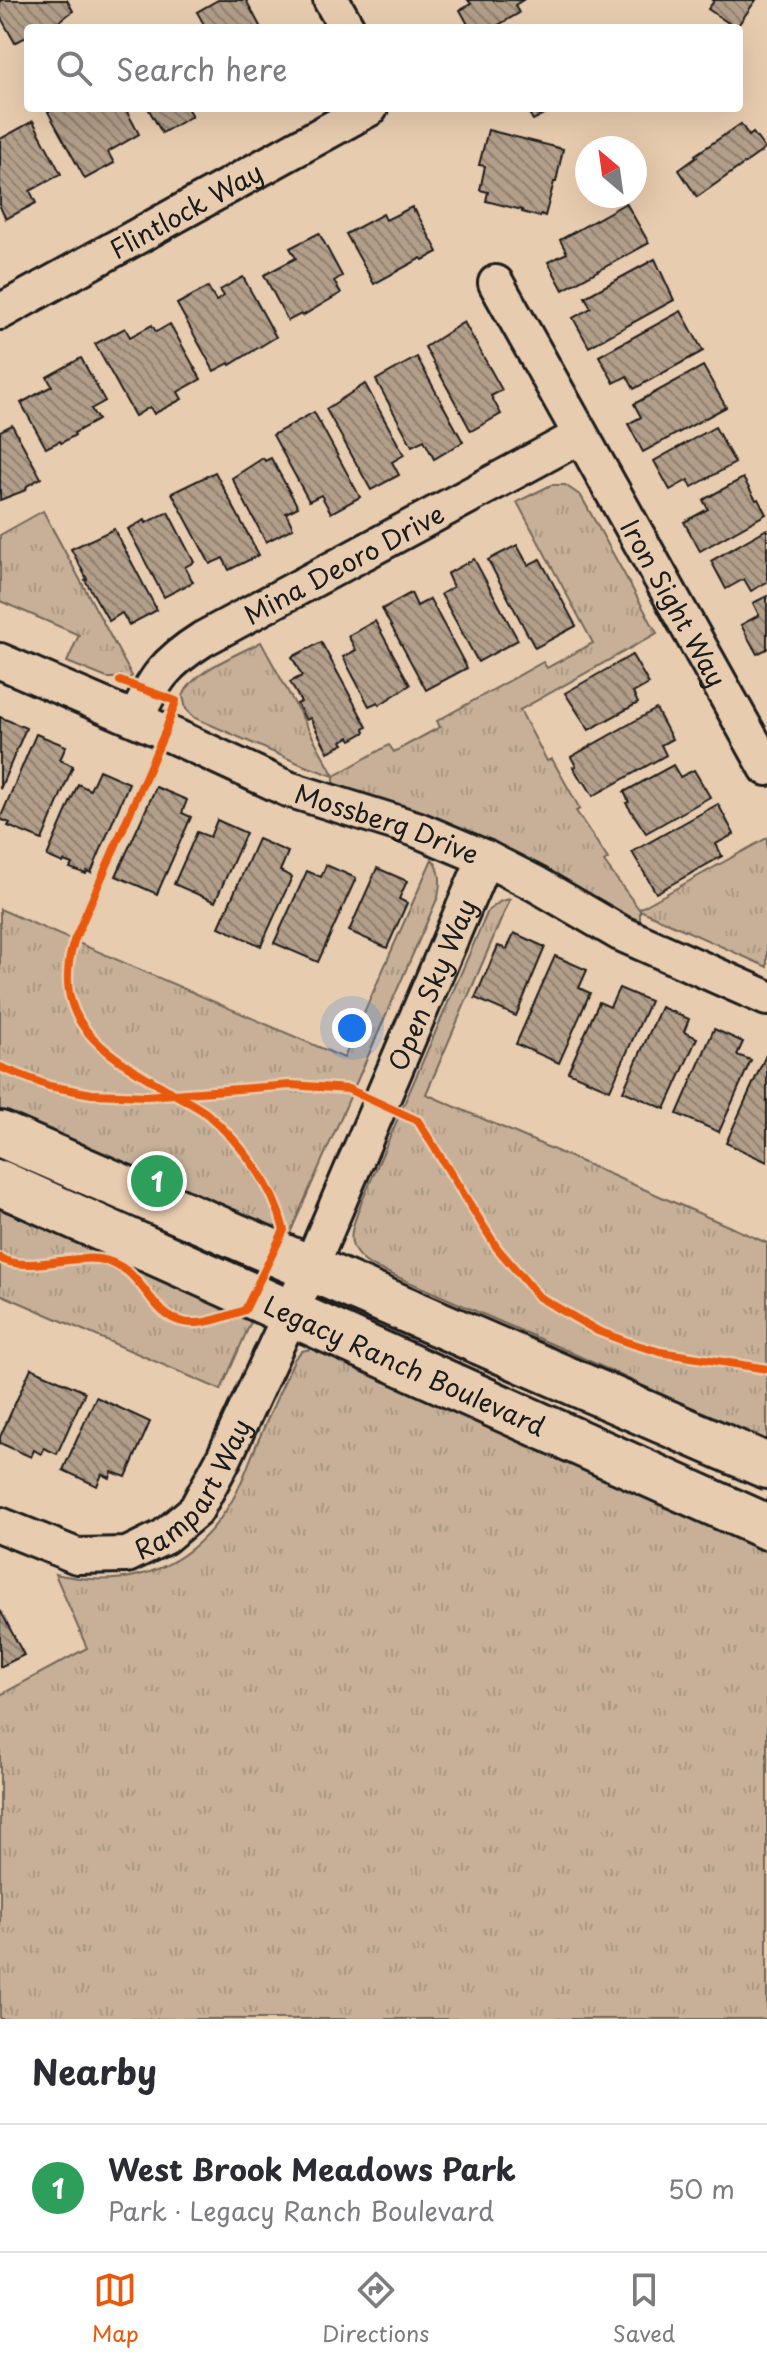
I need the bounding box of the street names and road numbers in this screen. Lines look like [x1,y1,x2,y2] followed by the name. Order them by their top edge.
[102,152,269,268] street label: Flintlock Way
[236,493,451,633] street label: Mina Deoro Drive
[612,511,737,694] street label: Iron Sight Way
[290,773,485,873] street label: Mossberg Drive
[377,892,485,1077] street label: Open Sky Way
[258,1285,552,1445] street label: Legacy Ranch Boulevard
[127,1412,259,1568] street label: Rampart Way

